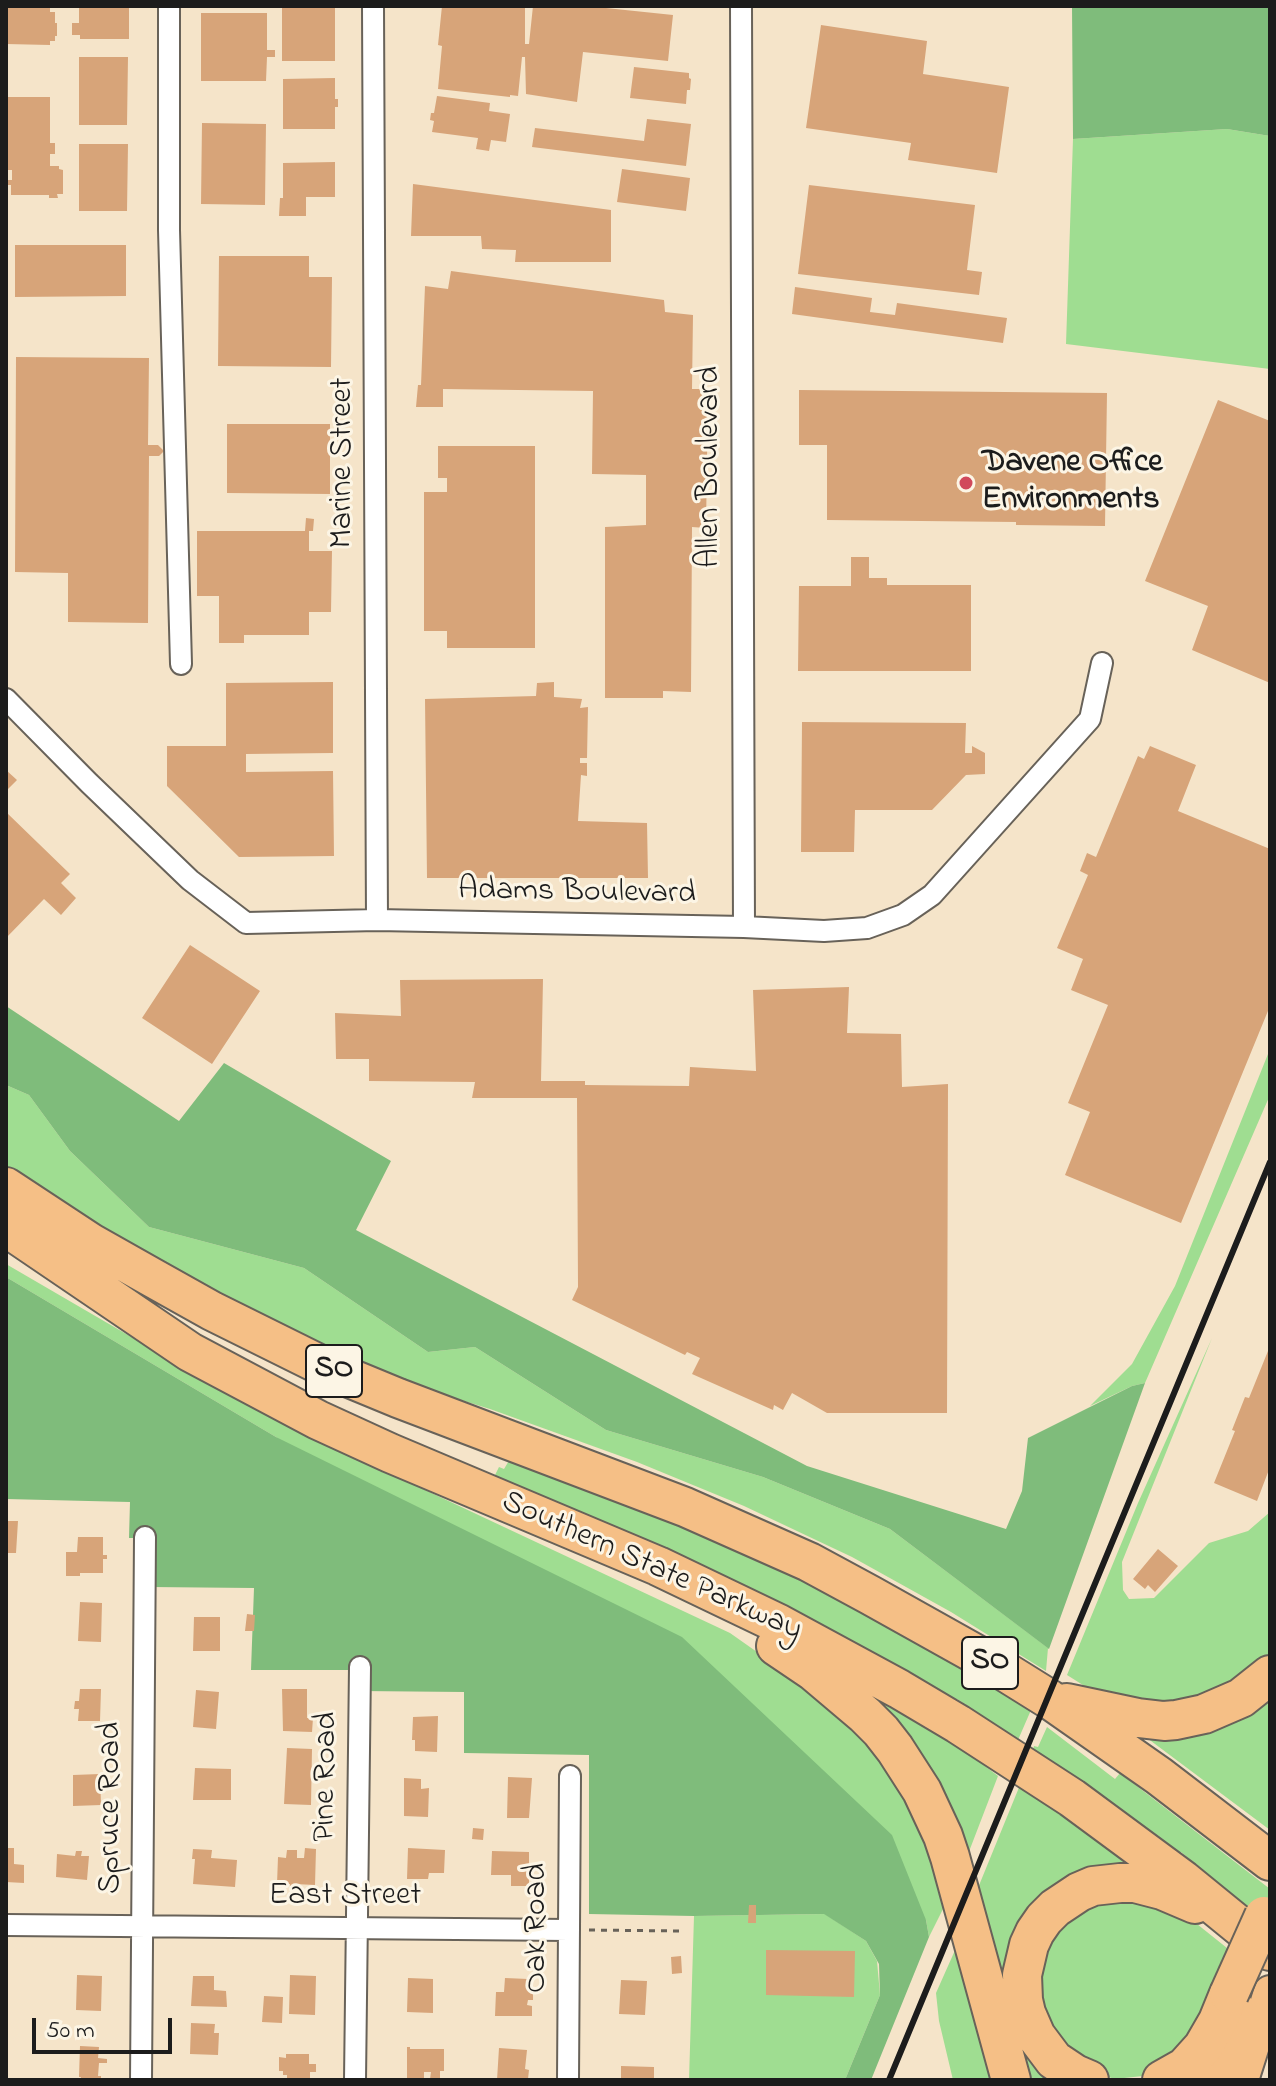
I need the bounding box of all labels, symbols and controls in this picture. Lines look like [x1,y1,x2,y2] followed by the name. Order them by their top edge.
[693,366,731,568] street label: Allen Boulevard
[326,377,364,549] street label: Marine Street
[982,446,1163,521] place label: Davene Office Environments
[957,474,975,492] marker: Davene Office Environments
[458,873,696,915] street label: Adams Boulevard
[306,1345,362,1397] road number: SO
[495,1484,807,1652] street label: Southern State Parkway
[962,1637,1018,1689] road number: SO
[308,1712,348,1842] street label: Pine Road
[94,1722,132,1894] street label: Spruce Road
[520,1863,558,1993] street label: Oak Road
[269,1879,421,1917] street label: East Street
[36,2002,176,2052] scale bar
[46,2014,95,2049] text: 50 m

